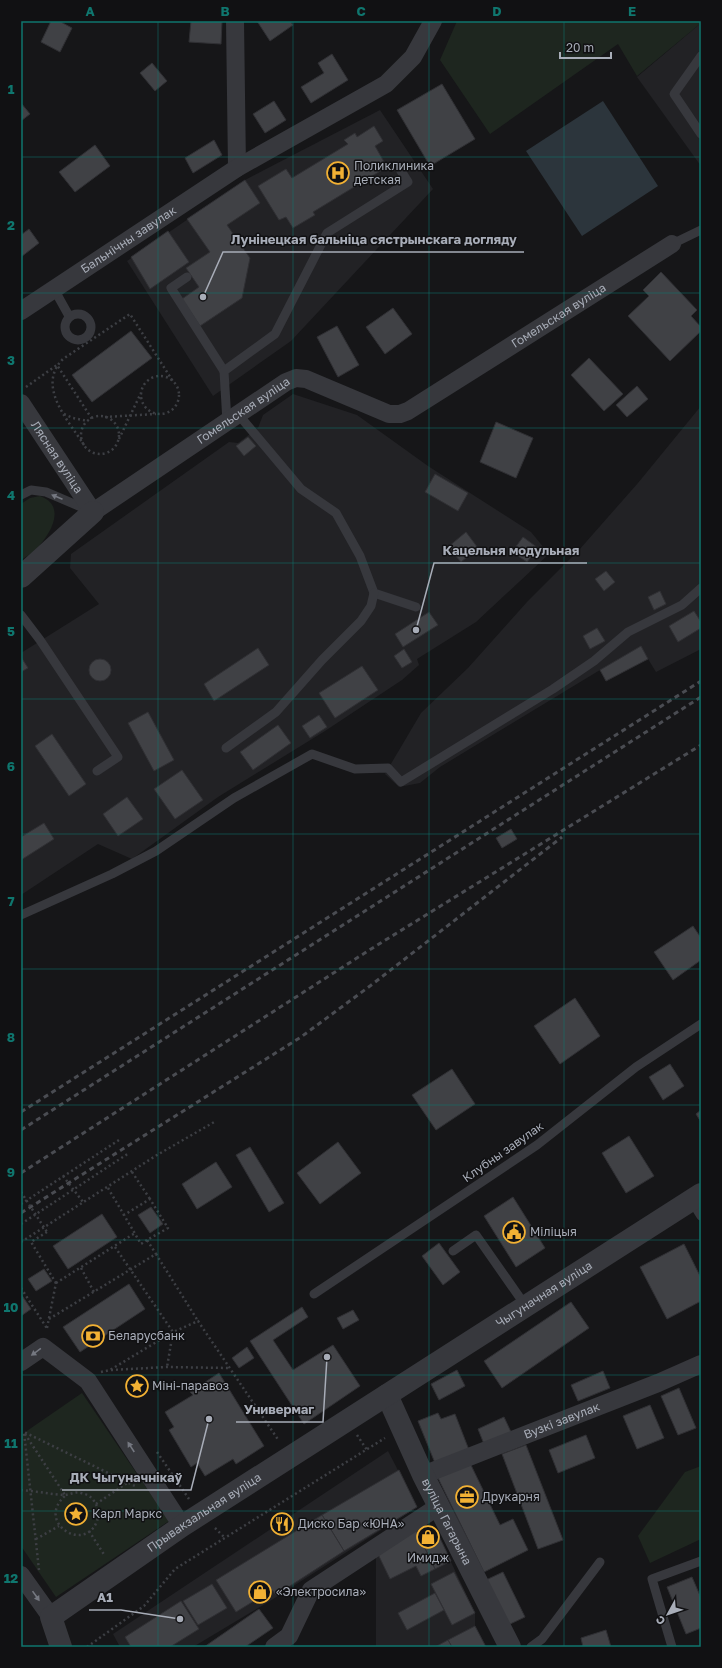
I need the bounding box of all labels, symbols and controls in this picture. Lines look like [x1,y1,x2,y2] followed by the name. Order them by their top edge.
[85,3,95,19] text: A
[220,3,230,19] text: B
[356,3,366,19] text: C
[492,3,502,19] text: D
[628,3,636,19] text: E
[560,34,611,60] scale bar
[566,40,594,55] text: 20 m
[8,81,15,97] text: 1
[354,158,434,187] place label: Поликлиника детская
[325,160,351,186] hospital icon: Поликлиника детская
[78,202,179,276] street label: Бальнічны завулак
[7,217,15,233] text: 2
[223,227,524,252] callout: Лунінецкая бальніца сястрынскага догляду
[231,231,517,247] text: Лунінецкая бальніца сястрынскага догляду
[508,280,608,351] street label: Гомельская вуліца
[7,352,15,368] text: 3
[194,374,293,447] street label: Гомельская вуліца
[28,418,87,496] street label: Лясная вуліца
[7,487,15,503] text: 4
[51,493,63,499] one-way arrow
[434,538,587,563] callout: Кацельня модульная
[443,542,579,558] text: Кацельня модульная
[7,623,15,639] text: 5
[7,758,15,774] text: 6
[7,893,15,909] text: 7
[7,1029,15,1045] text: 8
[459,1118,546,1185] street label: Клубны завулак
[7,1164,15,1180] text: 9
[501,1219,527,1245] public building icon: Міліцыя
[530,1224,577,1239] place label: Міліцыя
[493,1258,595,1330] street label: Чыгуначная вуліца
[3,1299,19,1315] text: 10
[80,1323,106,1349] bank icon: Беларусбанк
[108,1328,185,1343] place label: Беларусбанк
[30,1348,41,1356] one-way arrow
[124,1373,150,1399] place icon: Міні-паравоз
[152,1378,229,1393] place label: Міні-паравоз
[236,1397,323,1422] callout: Универмаг
[521,1398,602,1442] street label: Вузкі завулак
[244,1401,314,1417] text: Универмаг
[4,1435,18,1451] text: 11
[127,1441,134,1453] one-way arrow
[62,1465,191,1490] callout: ДК Чыгуначнікаў
[70,1469,182,1485] text: ДК Чыгуначнікаў
[144,1469,264,1555] street label: Прывакзальная вуліца
[419,1476,475,1567] street label: вуліца Гагарына
[454,1484,480,1510] office icon: Друкарня
[482,1489,540,1504] place label: Друкарня
[63,1501,89,1527] place icon: Карл Маркс
[92,1506,162,1521] place label: Карл Маркс
[269,1511,295,1537] restaurant icon: Диско Бар «ЮНА»
[298,1516,405,1531] place label: Диско Бар «ЮНА»
[415,1524,441,1550] shop icon: Имидж
[407,1550,449,1565] place label: Имидж
[4,1570,18,1586] text: 12
[247,1579,273,1605] shop icon: «Электросила»
[276,1584,366,1599] place label: «Электросила»
[89,1585,121,1610] callout: A1
[97,1589,113,1605] text: A1
[32,1591,40,1602] one-way arrow
[648,1594,688,1634] north arrow
[652,1613,667,1628] text: С

